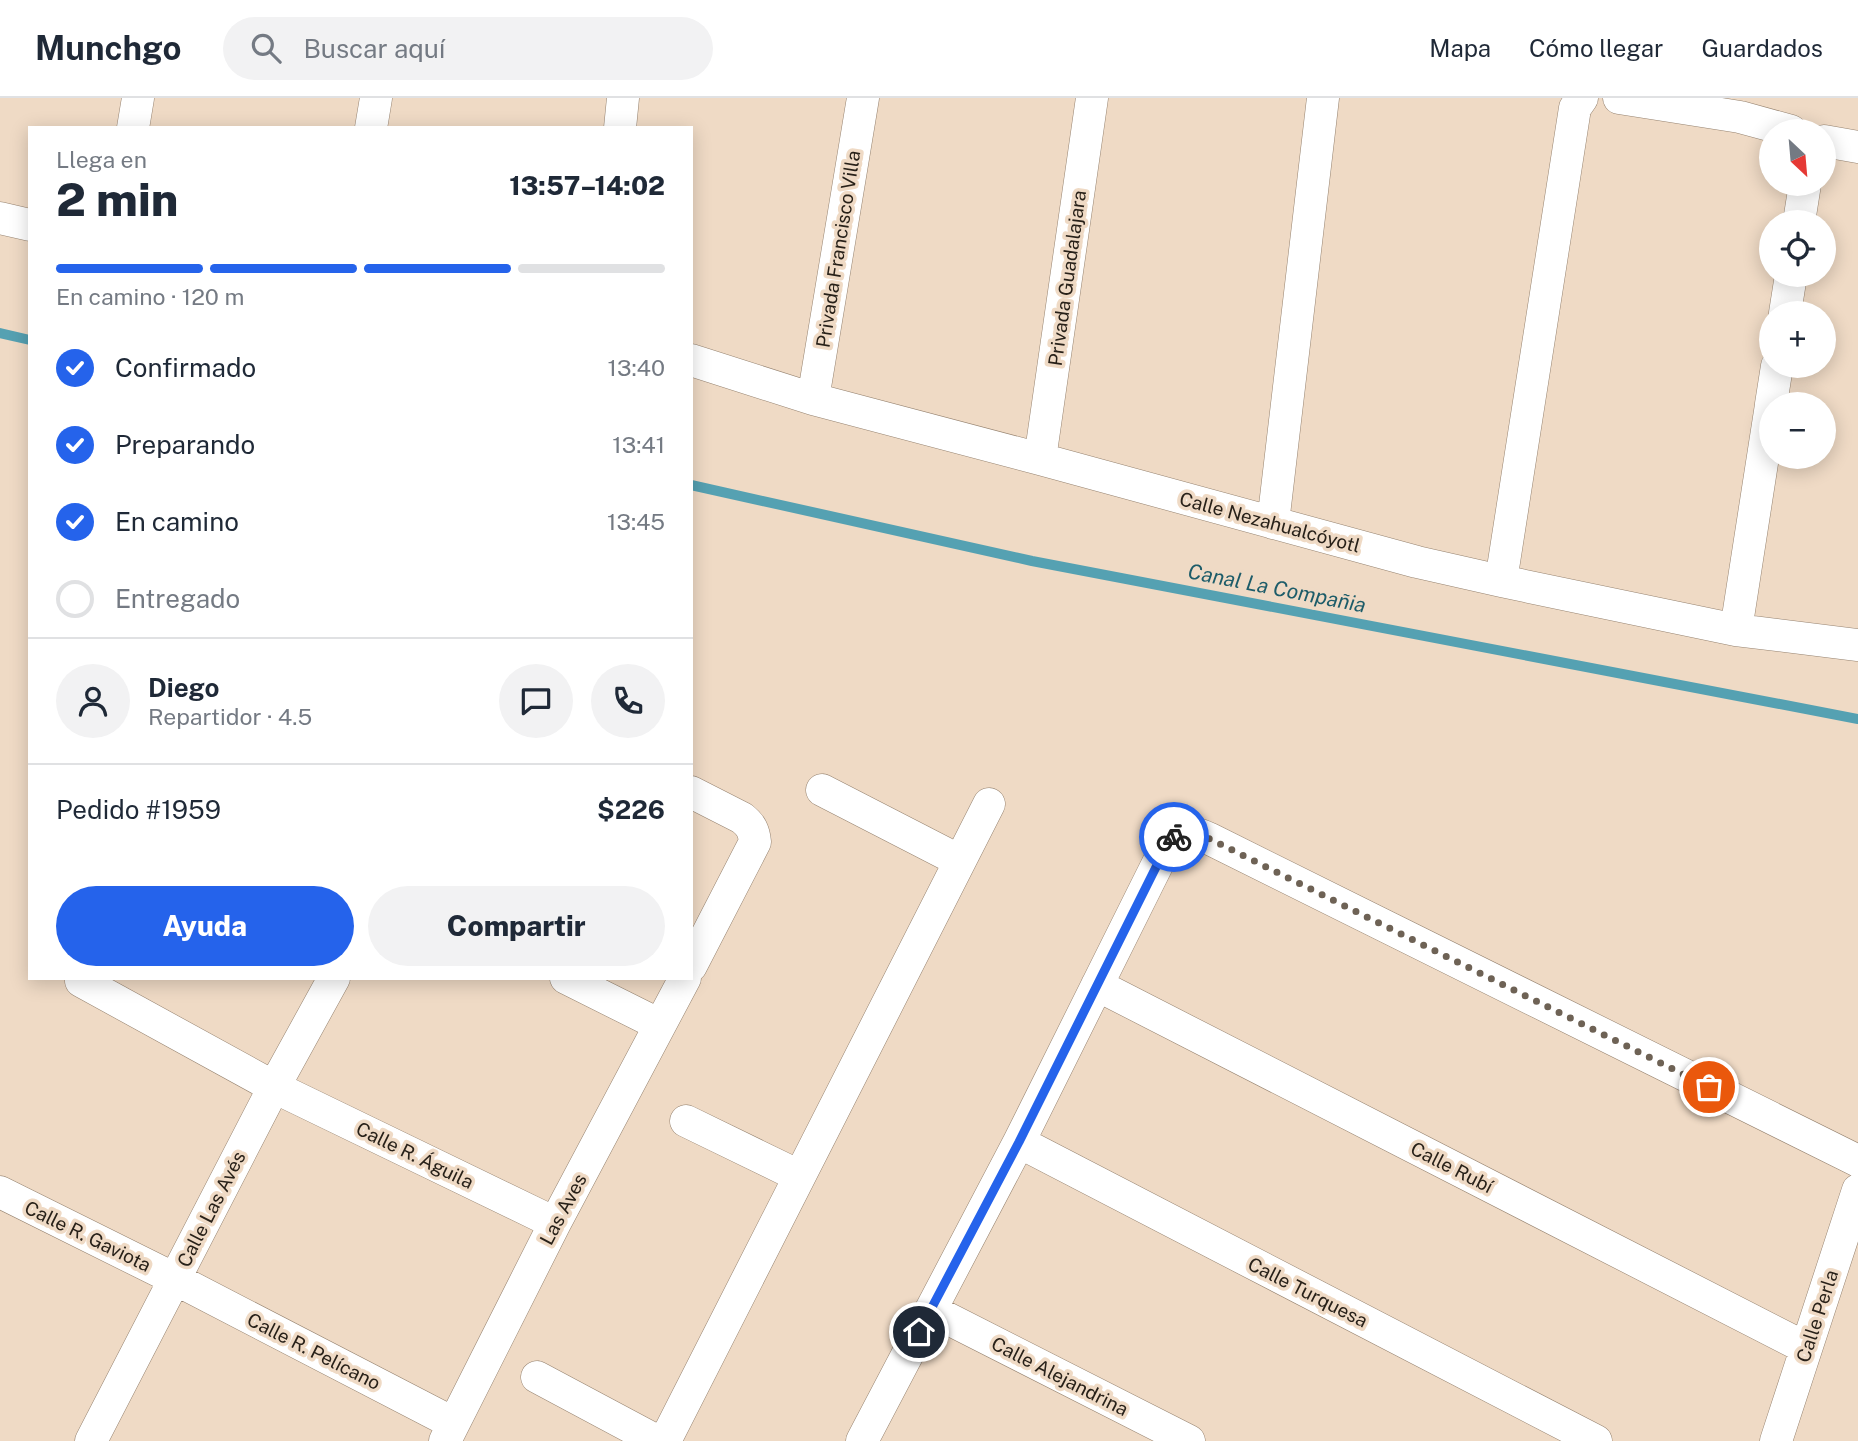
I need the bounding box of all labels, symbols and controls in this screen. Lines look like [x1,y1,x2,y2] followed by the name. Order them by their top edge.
[223,17,713,80] search box
[35,29,181,67] text: Munchgo
[247,29,285,67] icon: search
[303,33,445,64] text: Buscar aquí
[1429,34,1491,62] text: Mapa
[1529,34,1663,62] text: Cómo llegar
[1701,34,1823,62] text: Guardados
[1759,119,1836,196] north arrow
[1759,119,1836,469] map controls
[56,146,147,173] text: Llega en
[812,149,864,349] street label: Privada Francisco Villa
[509,170,665,201] text: 13:57–14:02
[56,172,178,226] text: 2 min
[1044,189,1090,367] street label: Privada Guadalajara
[1759,210,1836,287] button: locate
[56,283,244,310] text: En camino · 120 m
[1759,301,1836,378] button: +
[56,349,94,387] icon: check
[115,352,256,383] text: Confirmado
[608,354,665,381] text: 13:40
[1759,392,1836,469] button: −
[56,426,94,464] icon: check
[115,429,255,460] text: Preparando
[612,431,665,458] text: 13:41
[1177,487,1363,557] street label: Calle Nezahualcóyotl
[56,503,94,541] icon: check
[115,506,239,537] text: En camino
[607,508,665,535] text: 13:45
[1186,558,1368,618] water label: Canal La Compañia
[115,583,240,614] text: Entregado
[56,664,130,738] button: person
[499,664,573,738] button: chat
[591,664,665,738] button: phone
[148,672,219,703] text: Diego
[148,703,312,730] text: Repartidor · 4.5
[56,794,221,825] text: Pedido #1959
[597,794,665,825] text: $226
[1139,802,1209,872] courier
[1155,818,1193,856] icon: bike
[56,886,354,966] button: Ayuda
[368,886,665,966] button: Compartir
[1679,1057,1739,1117] pin
[1690,1068,1728,1106] icon: bag
[353,1117,477,1193] street label: Calle R. Águila
[1407,1137,1497,1197] street label: Calle Rubí
[172,1148,250,1270] street label: Calle Las Avés
[535,1170,591,1248] street label: Las Aves
[21,1196,155,1276] street label: Calle R. Gaviota
[1245,1252,1371,1332] street label: Calle Turquesa
[1792,1267,1842,1365] street label: Calle Perla
[889,1302,949,1362] pin
[244,1308,384,1394] street label: Calle R. Pelícano
[900,1313,938,1351] icon: home
[988,1332,1132,1420] street label: Calle Alejandrina

